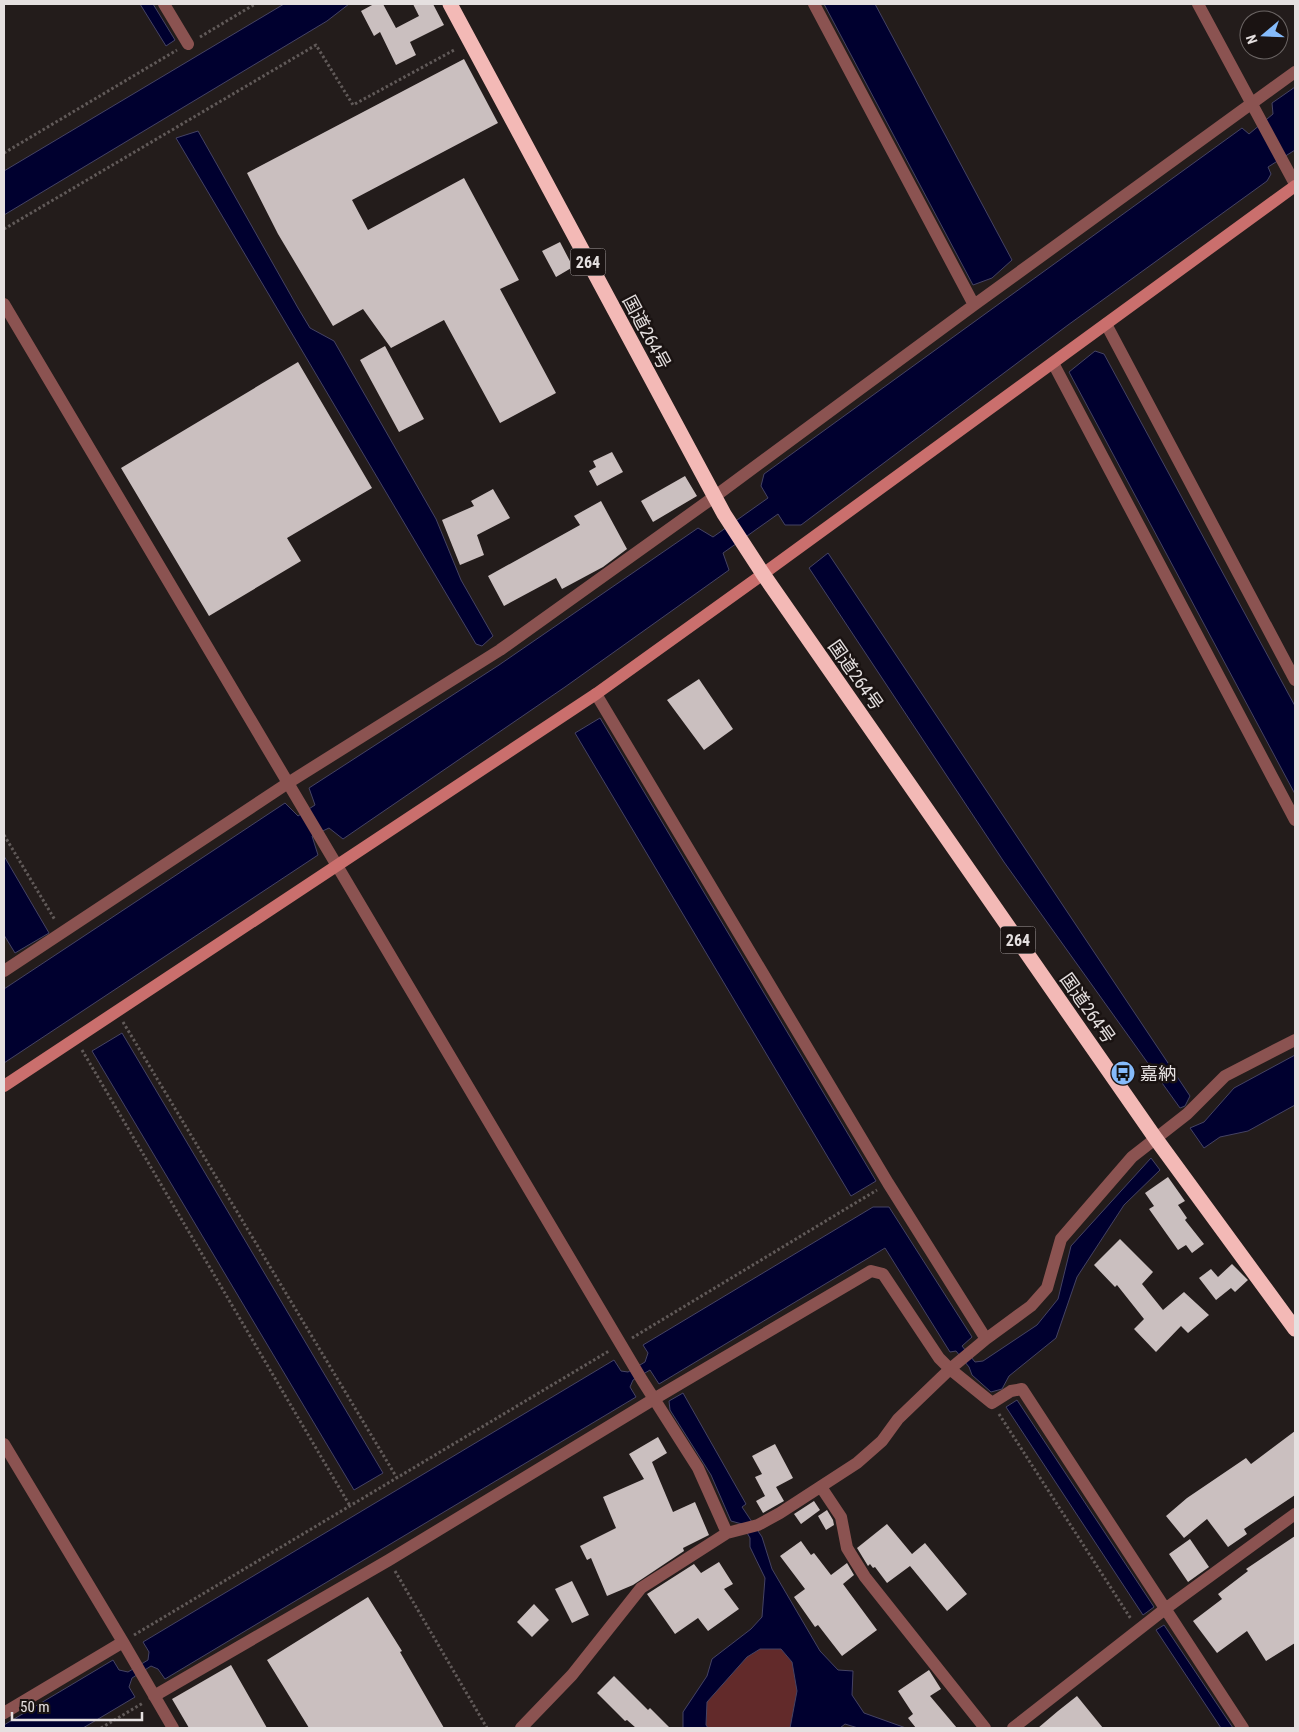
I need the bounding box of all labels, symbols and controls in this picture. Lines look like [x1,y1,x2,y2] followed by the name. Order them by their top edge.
[1239,10,1289,60] north arrow
[1243,33,1261,46] text: N
[570,248,606,276] road number: 264
[619,291,675,373] street label: 国道264号
[824,636,888,714] street label: 国道264号
[1000,926,1036,954] road number: 264
[1056,969,1120,1047] street label: 国道264号
[1110,1060,1136,1086] bus stop icon: 嘉納
[1140,1063,1176,1084] place label: 嘉納
[12,1690,142,1722] scale bar
[20,1698,50,1716] text: 50 m

